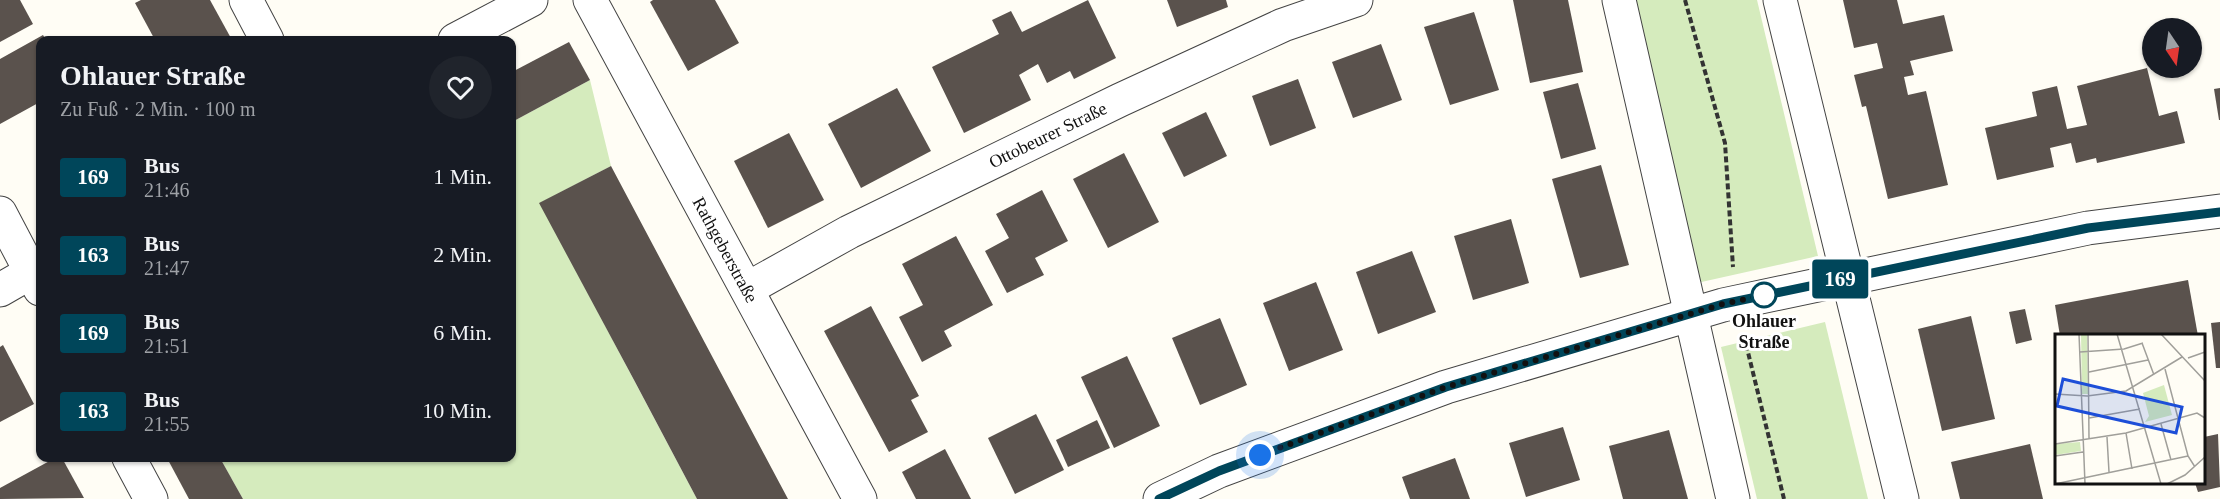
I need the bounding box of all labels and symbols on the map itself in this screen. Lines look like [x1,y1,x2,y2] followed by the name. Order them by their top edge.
[2142,18,2202,78] north arrow
[986,98,1110,172] street label: Ottobeurer Straße
[689,194,762,306] street label: Rathgeberstraße
[1806,260,1874,298] line badge: 169
[1751,282,1777,308] marker: Ohlauer Straße
[1732,311,1796,352] place label: Ohlauer Straße
[2055,334,2205,484] inset map
[1245,440,1275,470] your location

